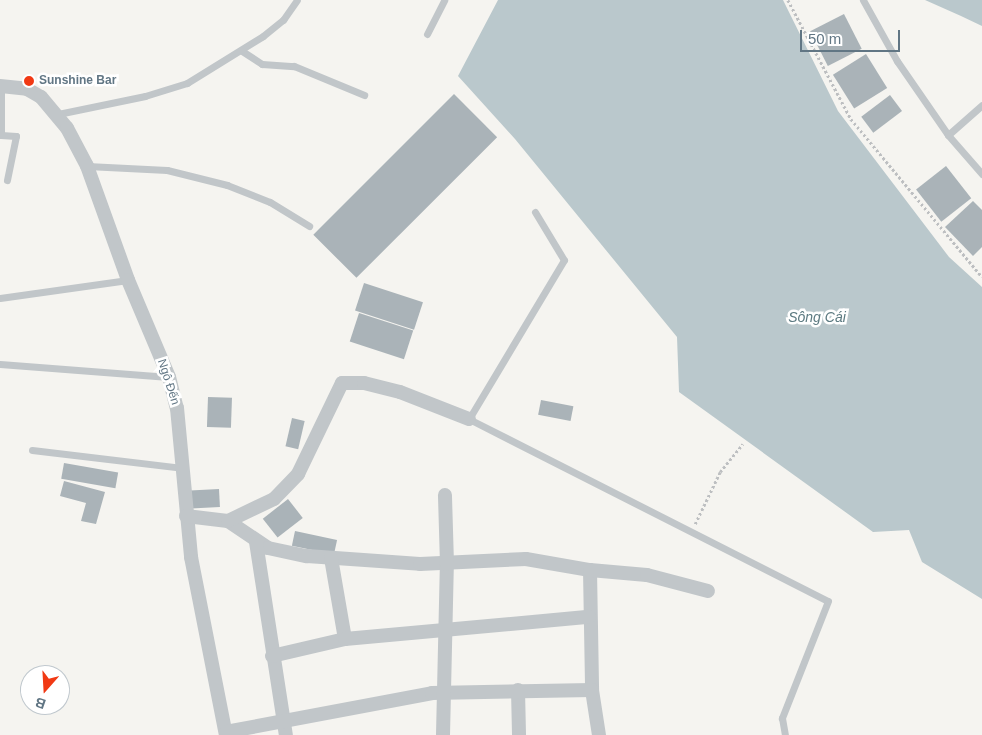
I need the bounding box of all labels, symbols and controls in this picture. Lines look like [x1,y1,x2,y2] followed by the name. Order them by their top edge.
[802,20,902,52] scale bar
[808,30,841,47] text: 50 m
[39,74,116,88] place label: Sunshine Bar
[23,75,35,87] marker: Sunshine Bar
[788,309,846,325] water label: Sông Cái
[154,357,182,407] street label: Ngô Đến
[20,665,70,715] north arrow
[33,694,48,712] text: B

